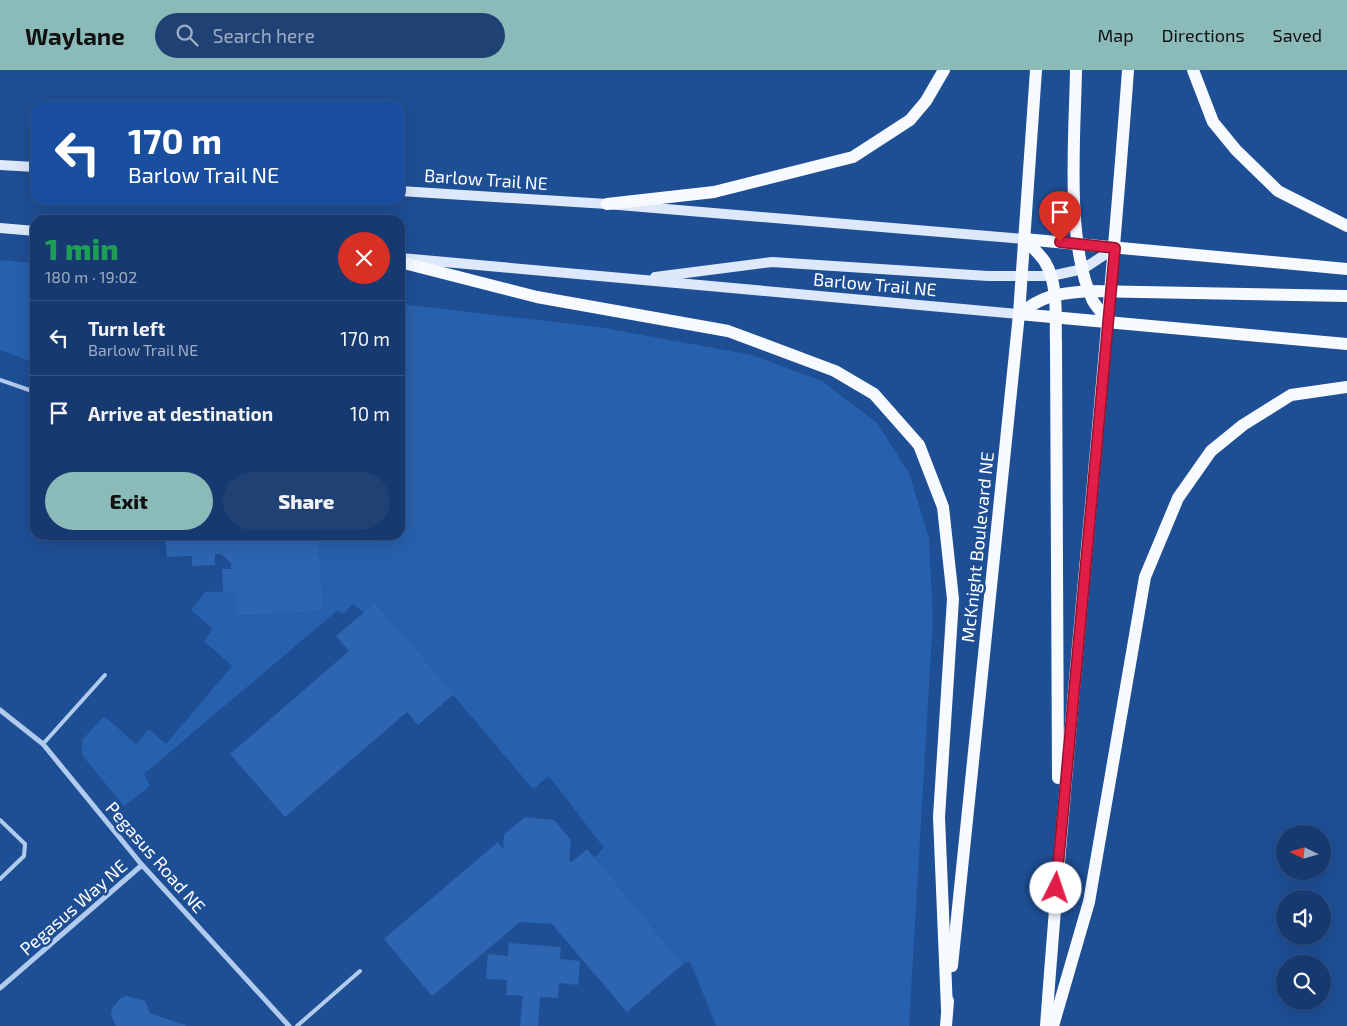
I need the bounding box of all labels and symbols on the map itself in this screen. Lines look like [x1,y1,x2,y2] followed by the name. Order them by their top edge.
[423,164,549,194] street label: Barlow Trail NE
[1039,191,1081,242] pin
[812,268,938,300] street label: Barlow Trail NE
[956,451,998,643] street label: McKnight Boulevard NE
[102,797,210,917] street label: Pegasus Road NE
[1276,825,1331,880] north arrow
[15,854,131,960] street label: Pegasus Way NE
[1029,861,1081,913] position arrow

